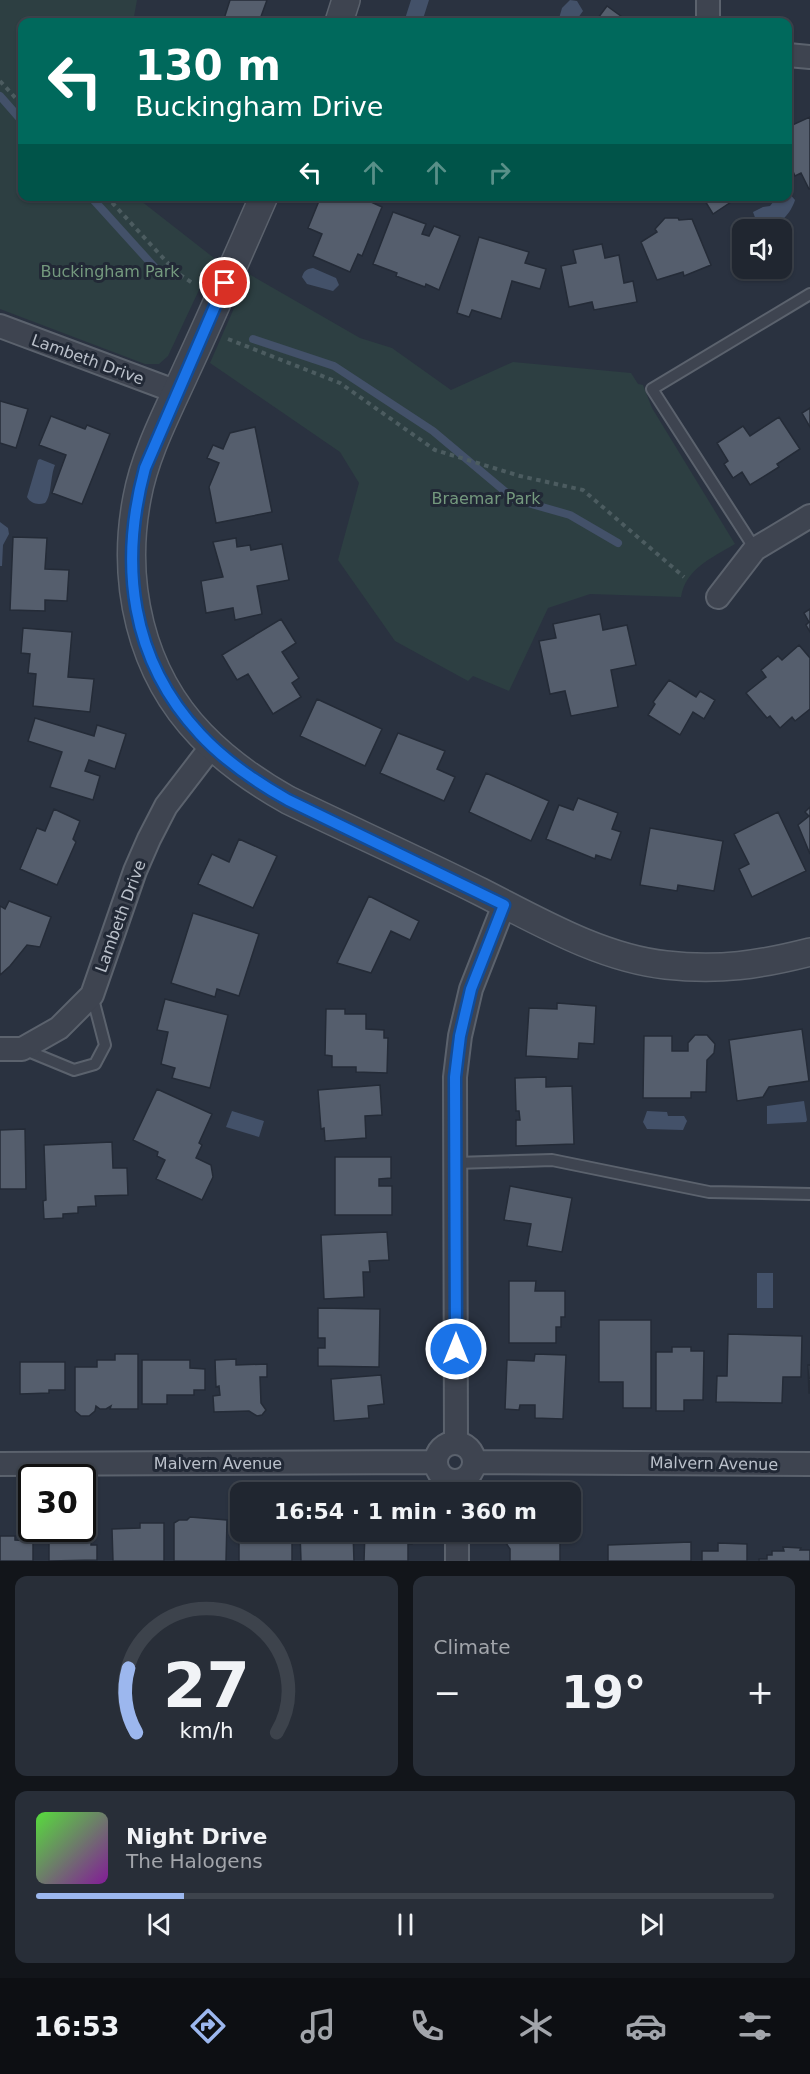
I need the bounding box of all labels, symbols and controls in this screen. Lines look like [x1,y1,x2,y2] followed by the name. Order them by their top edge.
[135,41,281,90] text: 130 m
[36,42,114,120] icon: left
[135,91,383,122] text: Buckingham Drive
[294,156,327,189] icon: left
[357,156,390,189] icon: ahead
[420,156,453,189] icon: ahead
[483,156,516,189] icon: right
[732,219,792,279] map controls
[732,219,792,279] button: sound
[199,257,250,308] pin
[40,262,180,281] park label: Buckingham Park
[208,266,241,299] icon: arrive
[29,330,147,389] street label: Lambeth Drive
[432,489,541,508] park label: Braemar Park
[91,857,150,975] street label: Lambeth Drive
[424,1317,488,1381] position arrow
[650,1453,778,1474] street label: Malvern Avenue
[154,1454,282,1473] street label: Malvern Avenue
[18,1464,96,1542] speed limit sign: 30
[274,1499,537,1524] text: 16:54 · 1 min · 360 m
[434,1635,510,1659] text: Climate
[163,1649,250,1722] text: 27
[561,1666,646,1719] text: 19°
[434,1673,461,1712] text: −
[746,1673,774,1712] text: +
[179,1718,233,1743] text: km/h
[126,1824,267,1849] text: Night Drive
[126,1849,263,1873] text: The Halogens
[143,1908,176,1941] icon: previous
[389,1908,422,1941] icon: pause
[635,1908,668,1941] icon: next
[187,2005,229,2047] icon: directions
[297,2005,339,2047] icon: music
[406,2005,448,2047] icon: phone
[515,2005,557,2047] icon: climate
[625,2005,667,2047] icon: car
[734,2005,776,2047] icon: filters
[34,2011,120,2042] text: 16:53

